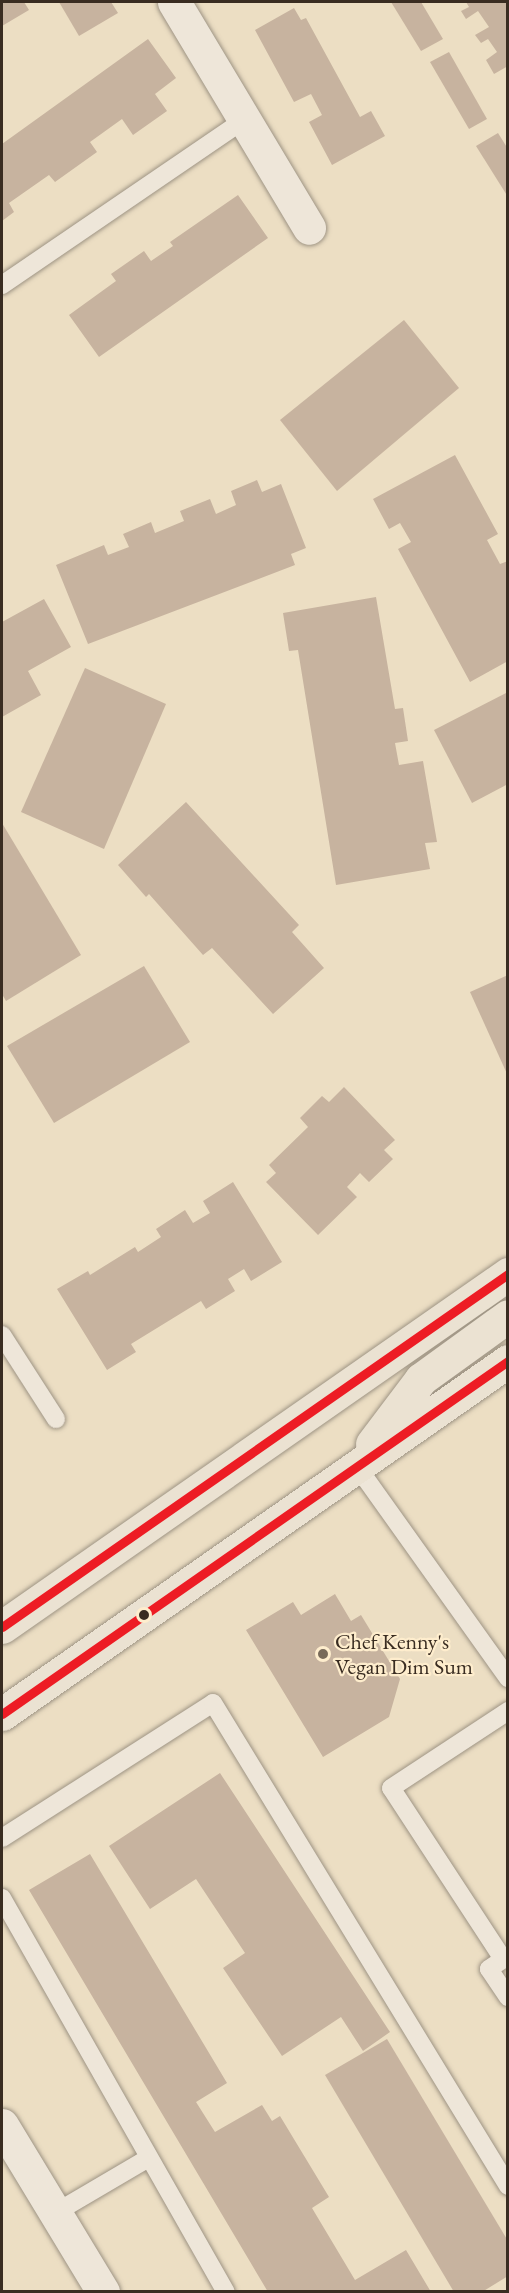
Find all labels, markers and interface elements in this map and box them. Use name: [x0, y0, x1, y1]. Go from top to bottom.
unlabelled marker: [138, 1609, 150, 1621]
place label: Chef Kenny's Vegan Dim Sum: [335, 1628, 473, 1680]
marker: Chef Kenny's Vegan Dim Sum: [316, 1647, 330, 1661]

